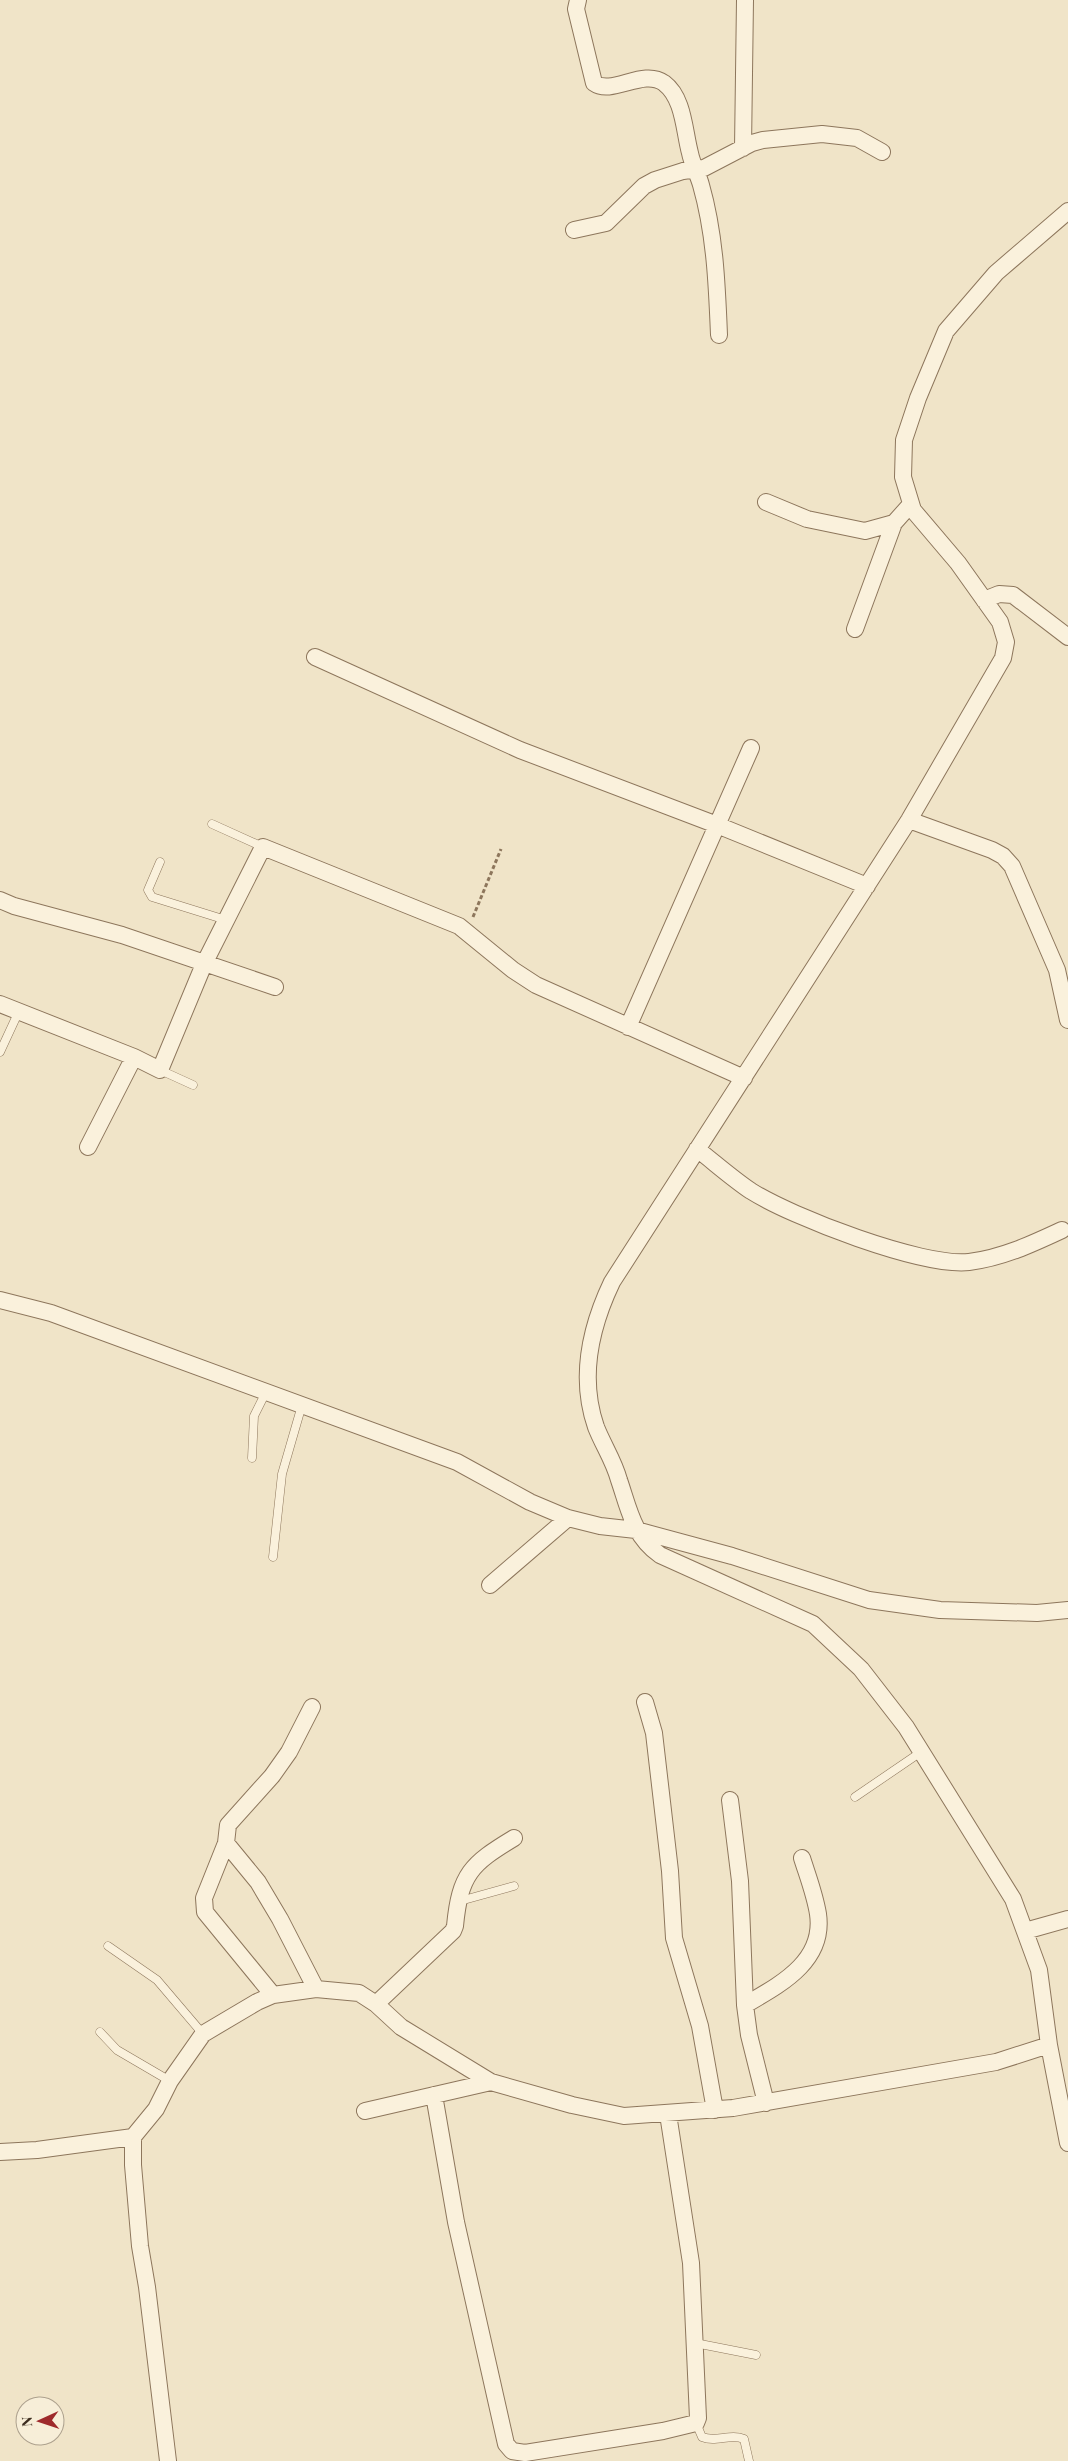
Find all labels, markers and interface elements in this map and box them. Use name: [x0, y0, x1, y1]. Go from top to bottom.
north arrow: [15, 2396, 65, 2446]
text: N: [17, 2416, 36, 2427]

